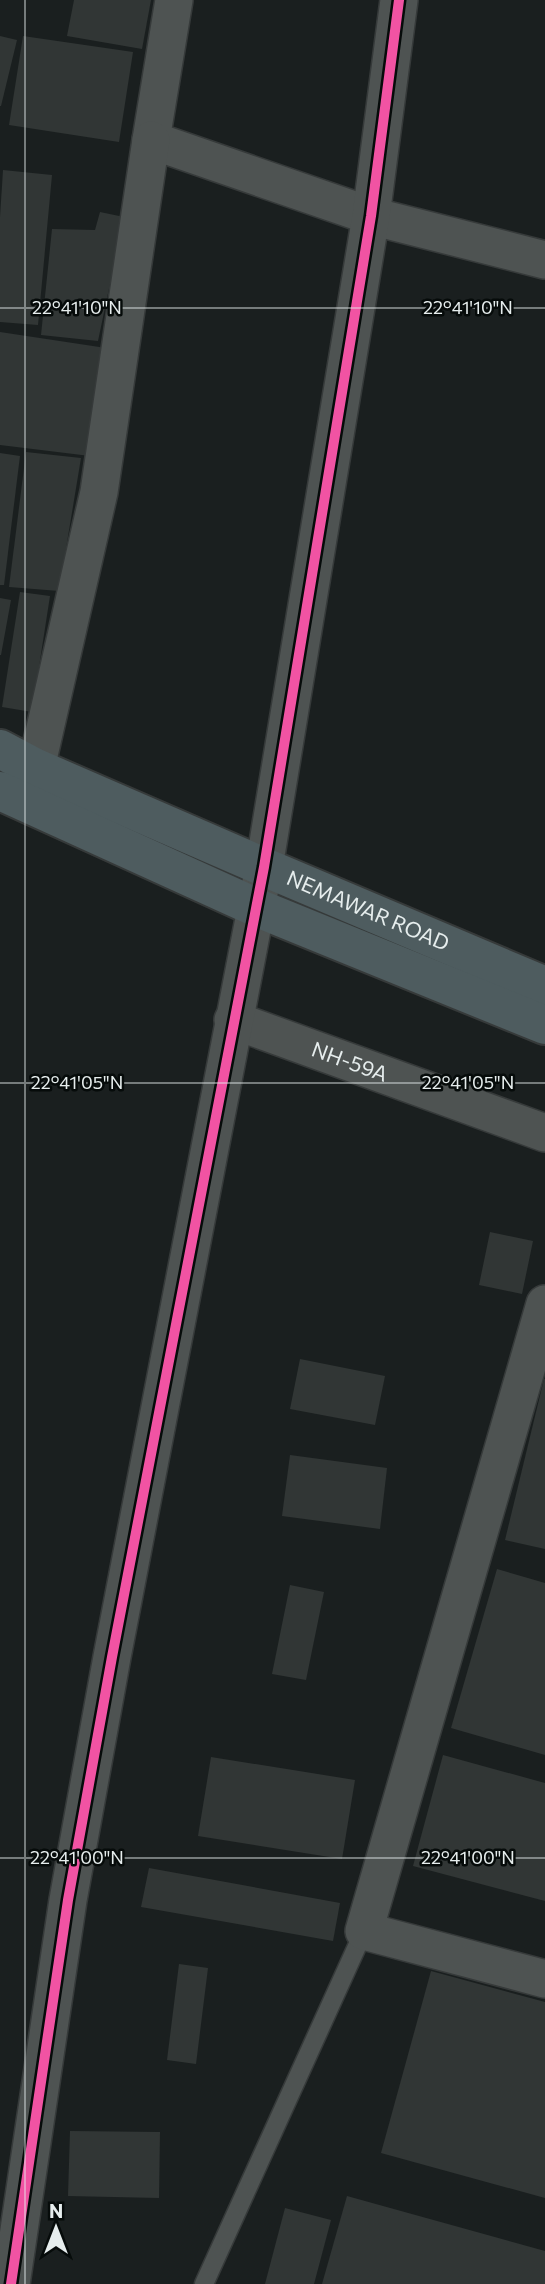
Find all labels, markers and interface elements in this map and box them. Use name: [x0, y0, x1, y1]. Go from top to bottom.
text: 22°41'10"N: [32, 296, 122, 318]
text: 22°41'10"N: [423, 296, 513, 318]
street label: NEMAWAR ROAD: [283, 864, 453, 955]
street label: NH-59A: [309, 1036, 392, 1086]
text: 22°41'05"N: [31, 1071, 123, 1093]
text: 22°41'05"N: [422, 1071, 514, 1093]
text: 22°41'00"N: [30, 1846, 124, 1868]
text: 22°41'00"N: [421, 1846, 515, 1868]
north arrow: [21, 2193, 91, 2263]
text: N: [49, 2199, 63, 2222]

